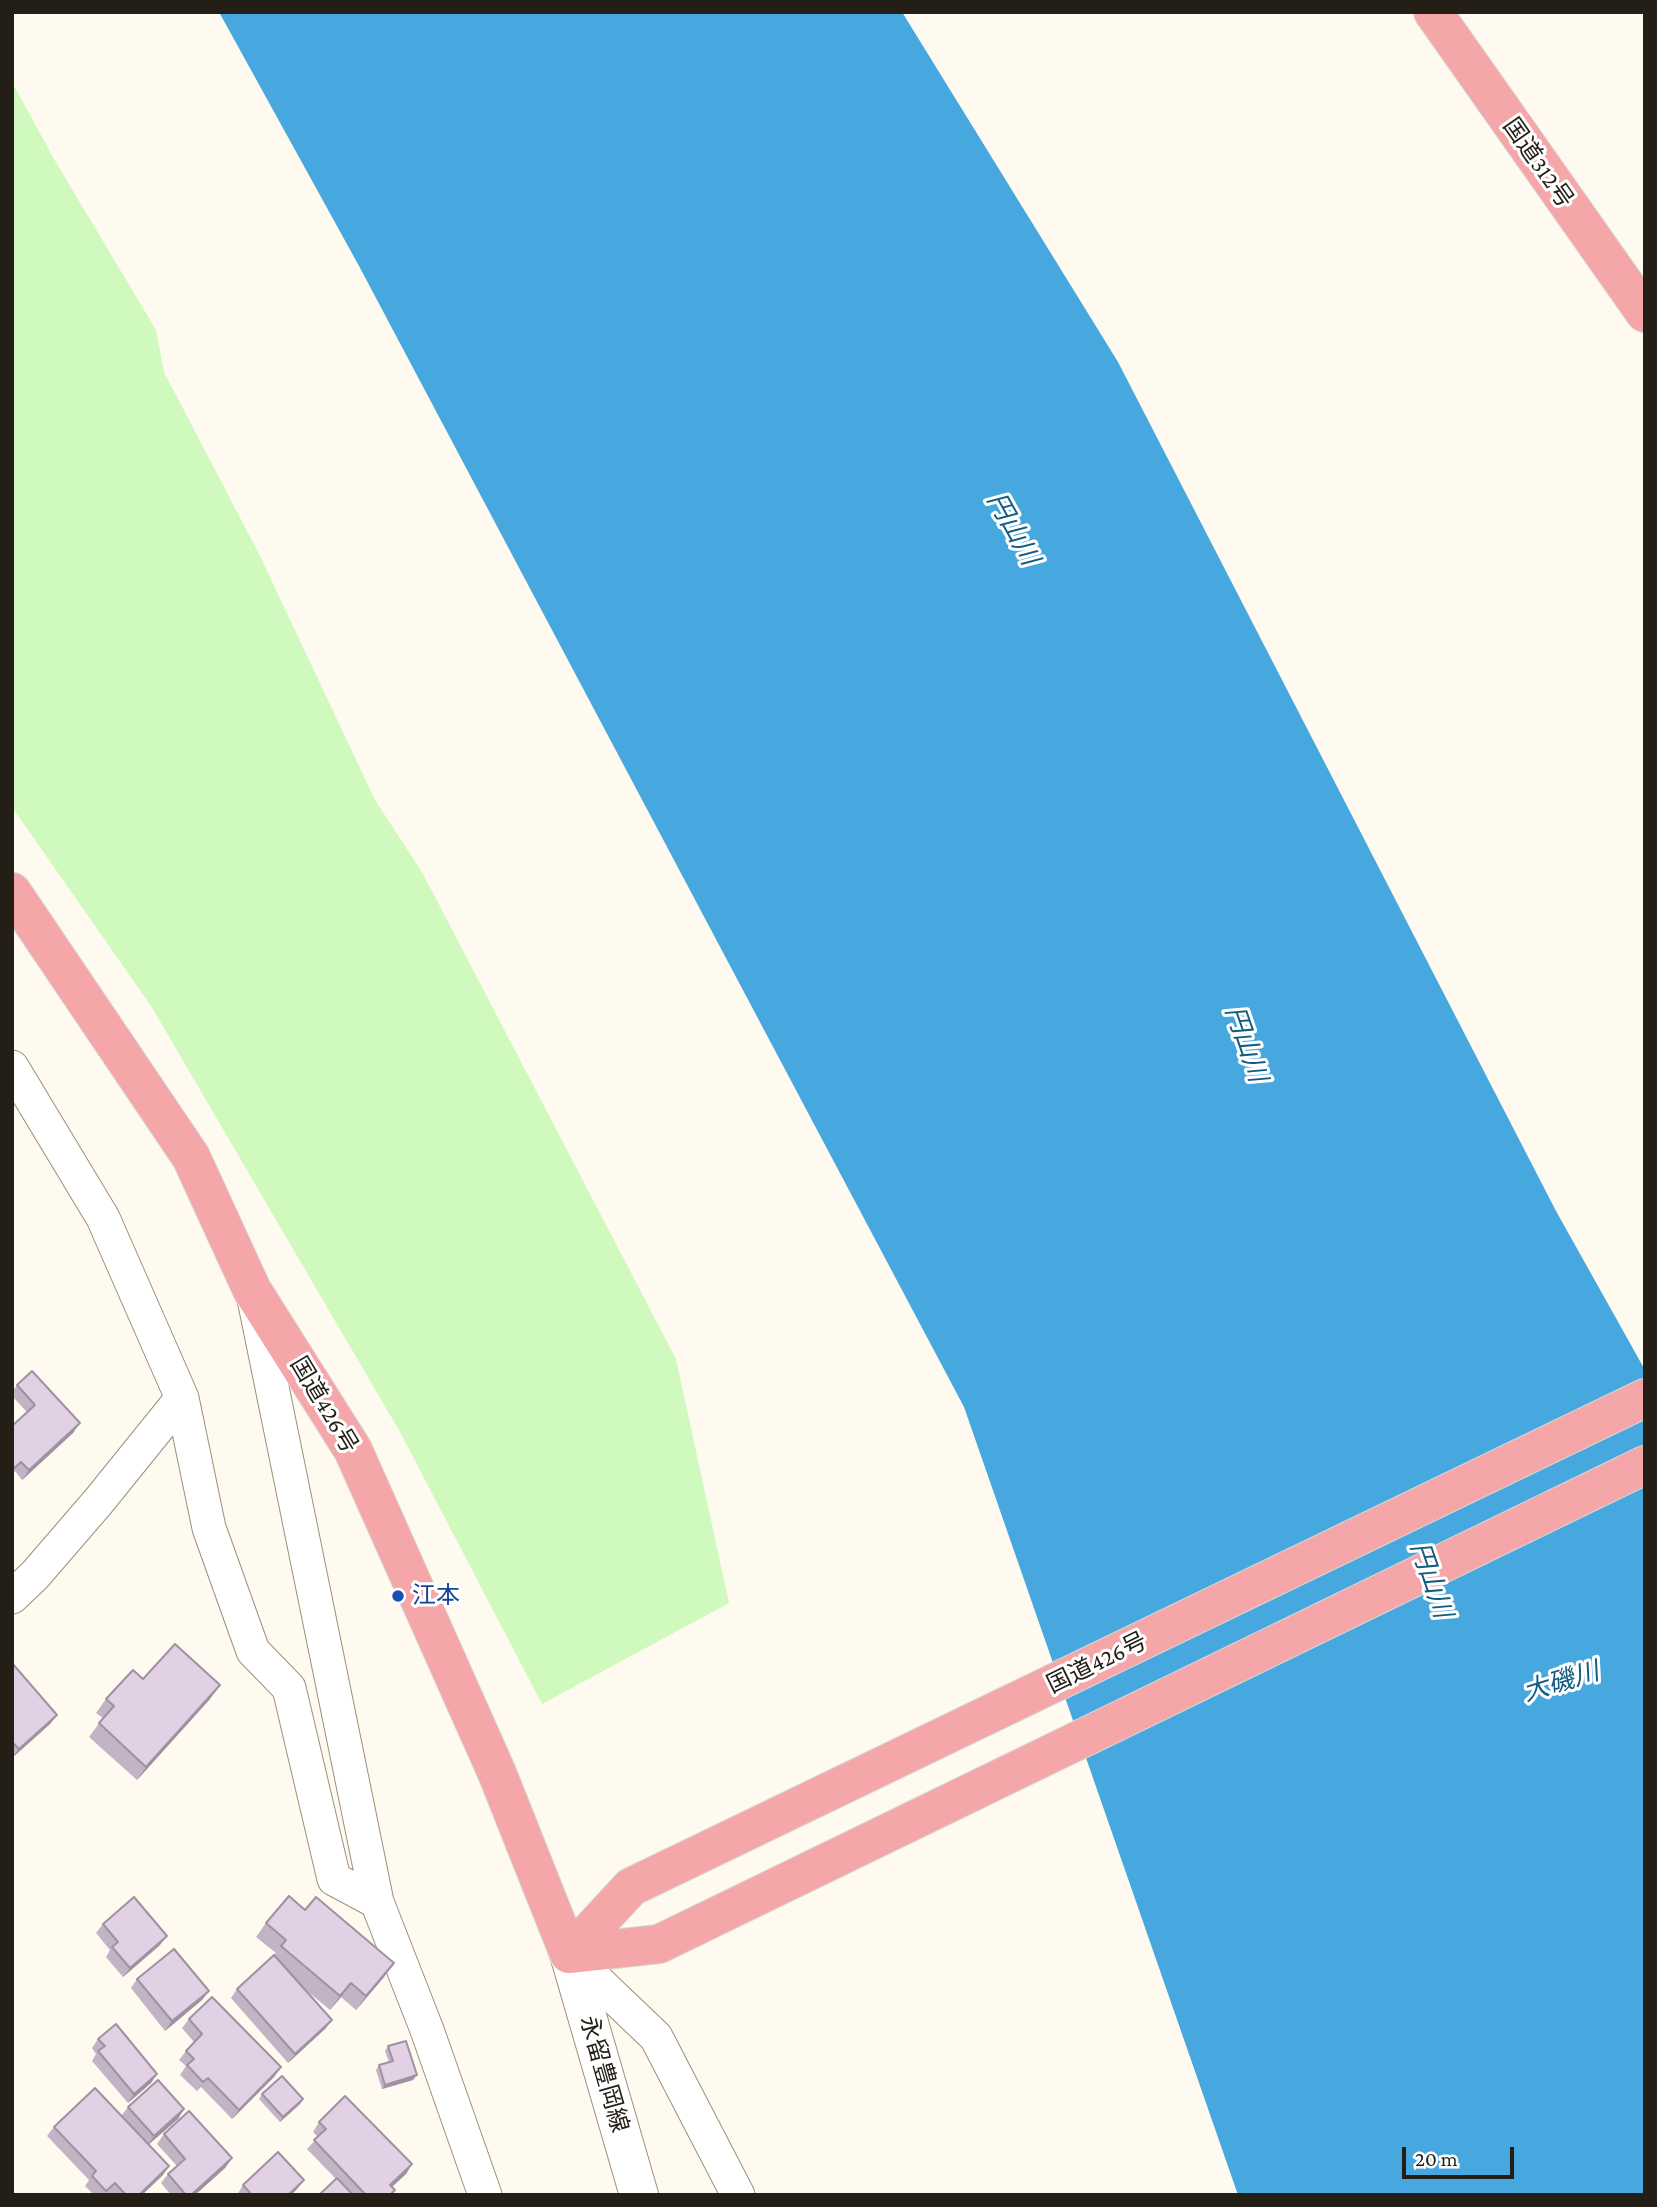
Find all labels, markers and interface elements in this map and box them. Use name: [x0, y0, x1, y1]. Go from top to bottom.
street label: 国道312号: [1497, 113, 1579, 213]
water label: 円山川: [980, 487, 1046, 571]
water label: 円山川: [1219, 1002, 1273, 1086]
street label: 国道426号: [284, 1351, 364, 1459]
water label: 円山川: [1404, 1538, 1458, 1622]
place label: 江本: [412, 1582, 460, 1610]
marker: 江本: [390, 1588, 406, 1604]
street label: 国道426号: [1042, 1626, 1152, 1700]
water label: 大磯川: [1519, 1656, 1603, 1708]
street label: 永留豊岡線: [574, 2012, 634, 2136]
scale bar: [1405, 2134, 1517, 2178]
text: 20 m: [1415, 2147, 1458, 2171]

